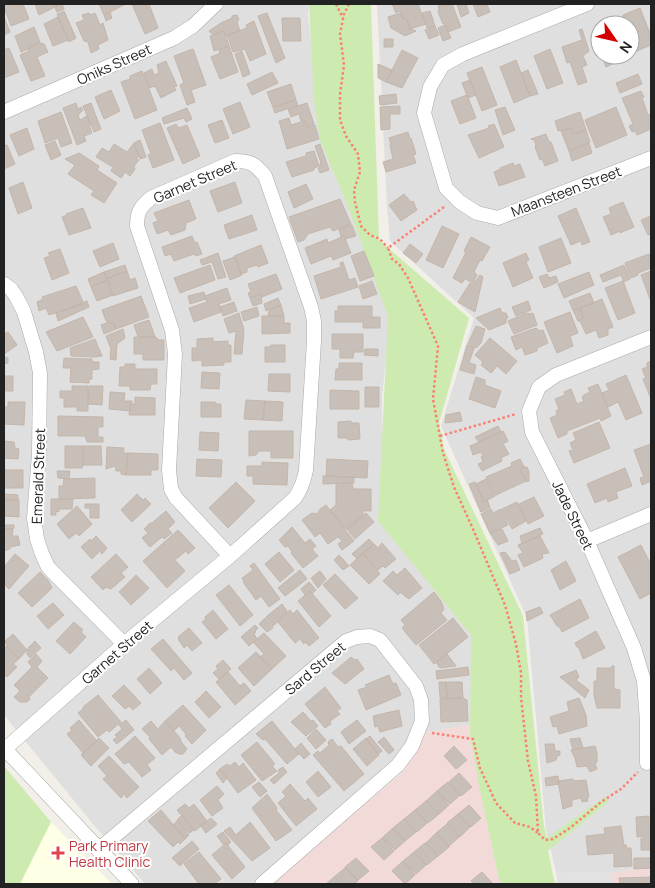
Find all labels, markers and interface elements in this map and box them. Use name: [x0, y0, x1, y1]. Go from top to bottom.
north arrow: [590, 15, 640, 65]
text: N: [616, 38, 637, 57]
street label: Oniks Street: [74, 39, 155, 89]
street label: Garnet Street: [150, 155, 240, 207]
street label: Maansteen Street: [508, 161, 624, 221]
street label: Emerald Street: [27, 427, 49, 524]
street label: Jade Street: [548, 477, 598, 553]
street label: Garnet Street: [77, 615, 157, 688]
street label: Sard Street: [281, 637, 350, 699]
place label: Park Primary Health Clinic: [69, 836, 151, 871]
marker: Park Primary Health Clinic: [51, 846, 65, 860]

